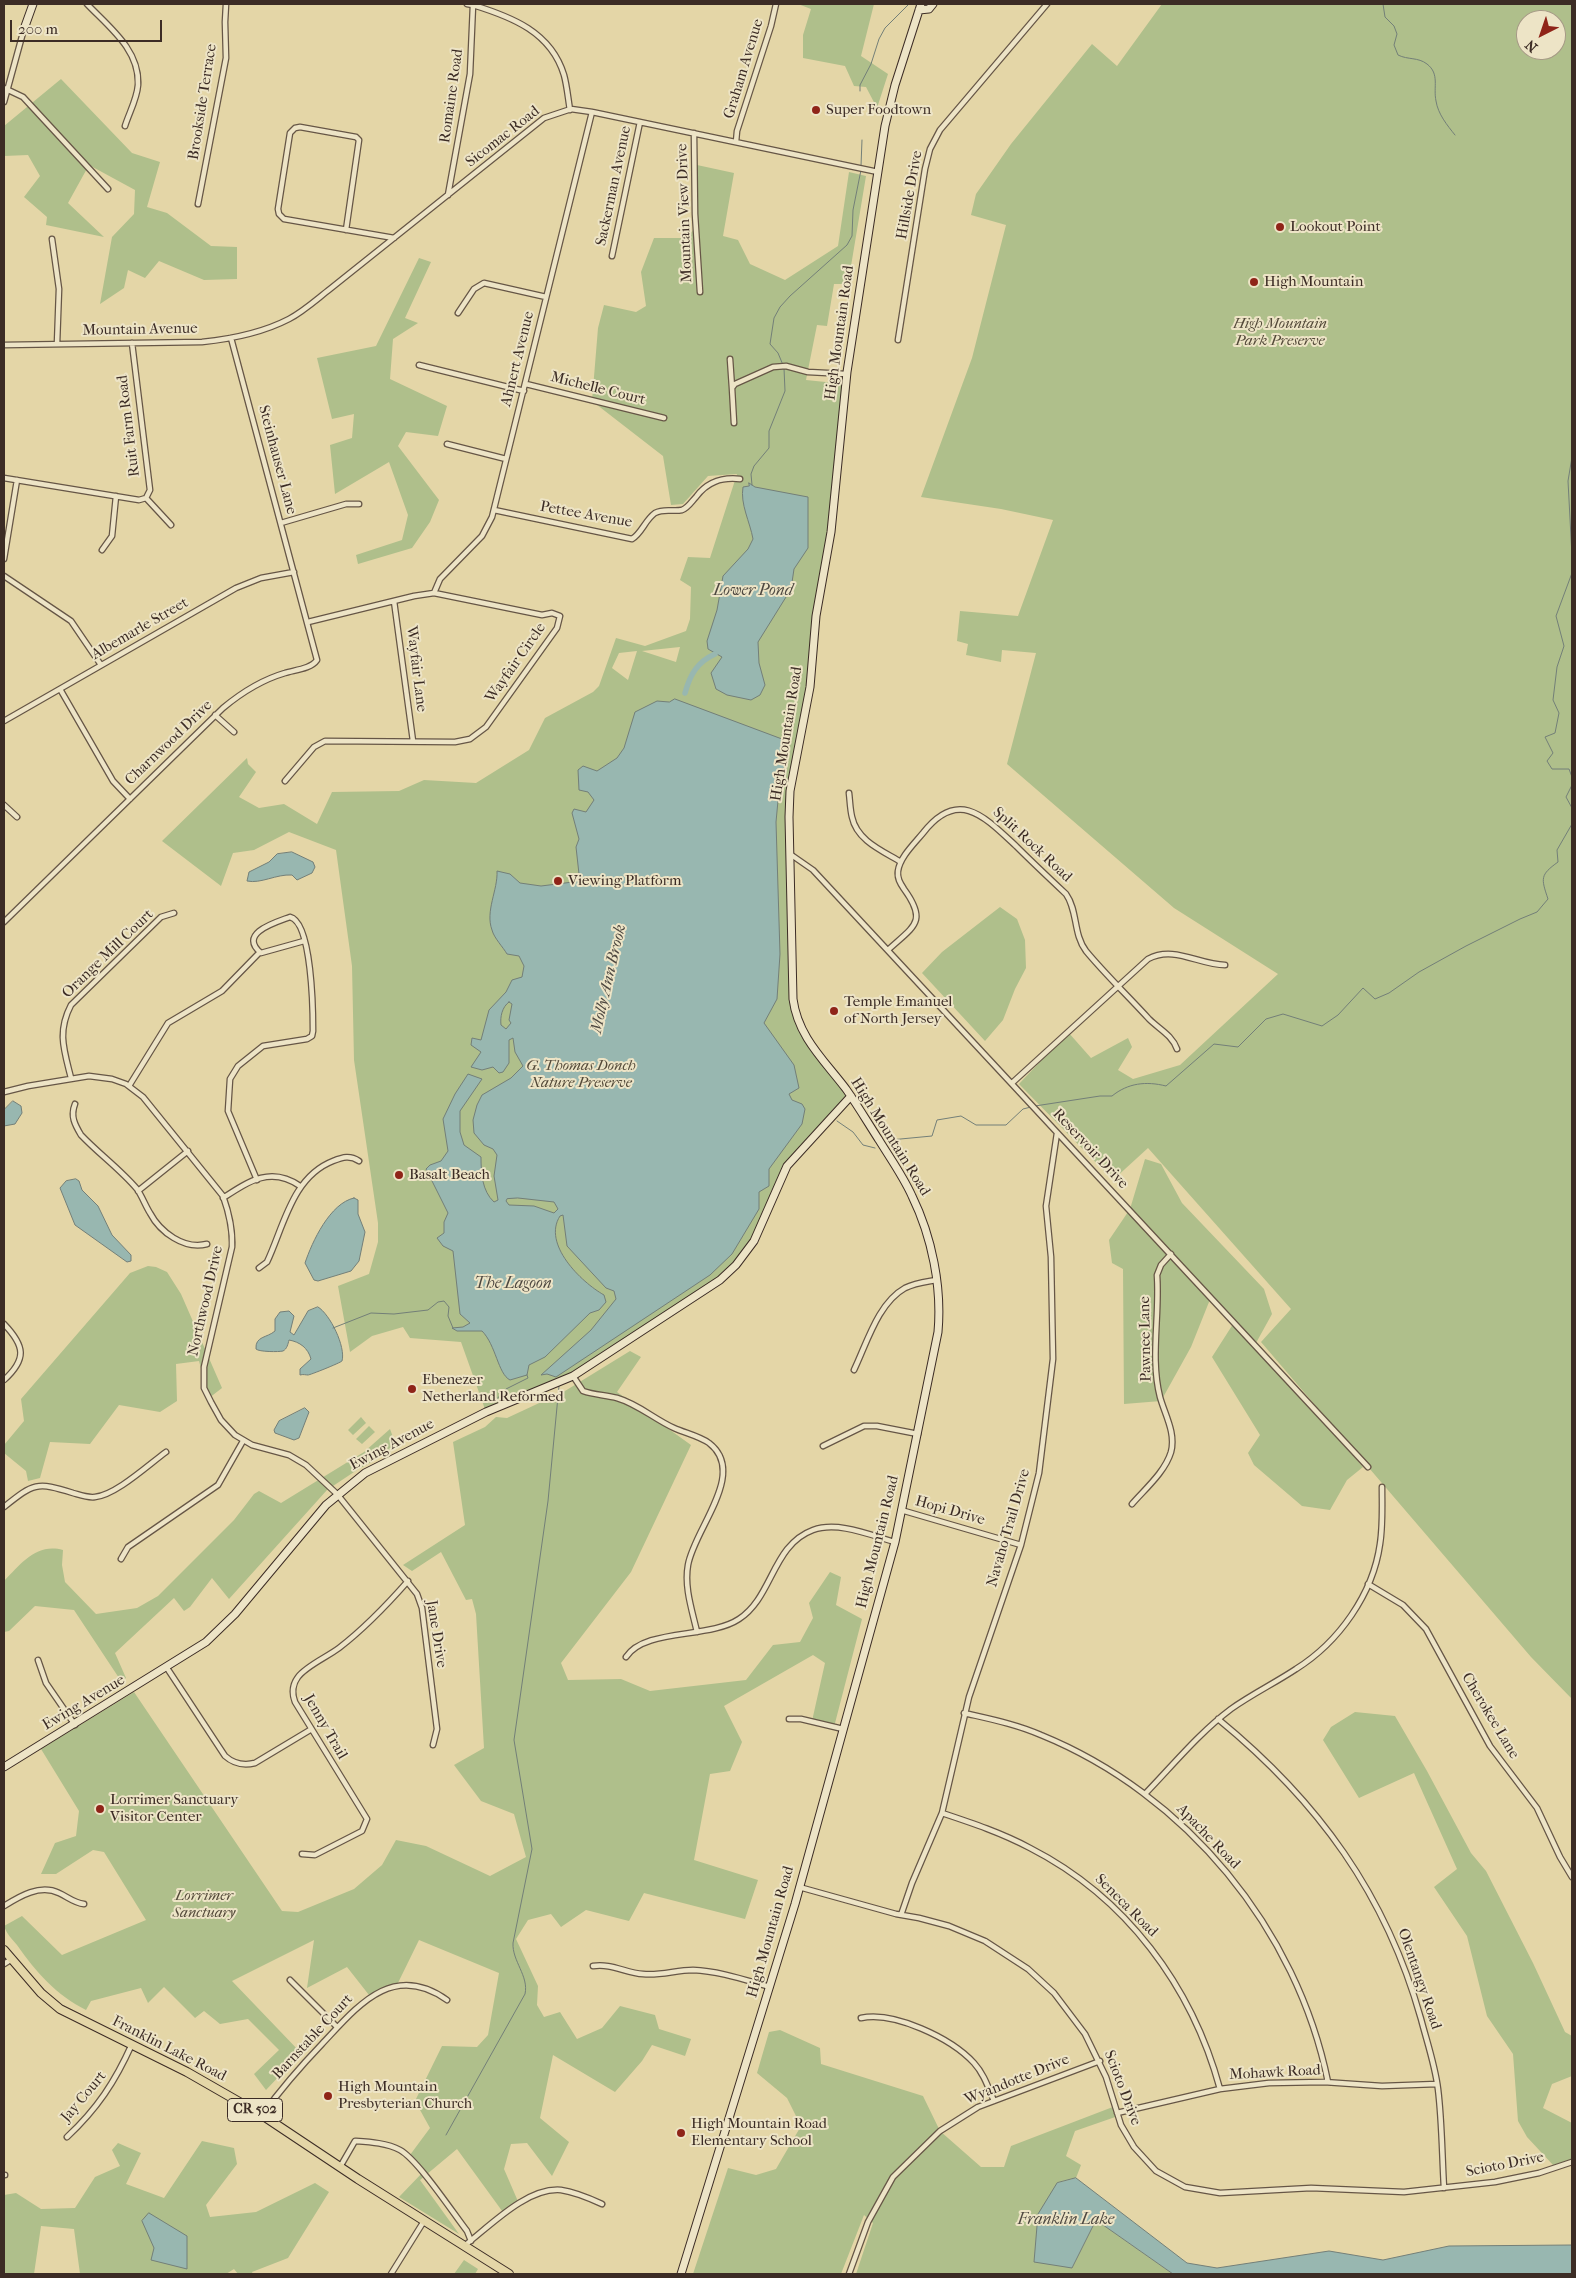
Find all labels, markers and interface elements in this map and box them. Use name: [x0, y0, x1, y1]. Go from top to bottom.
scale bar: [12, 10, 165, 42]
north arrow: [1516, 10, 1566, 60]
street label: Graham Avenue: [720, 17, 768, 121]
text: 200 m: [18, 20, 58, 38]
text: N: [1522, 36, 1541, 56]
street label: Brookside Terrace: [185, 43, 221, 161]
street label: Romaine Road: [436, 48, 468, 144]
place label: Super Foodtown: [826, 101, 931, 119]
street label: Sicomac Road: [462, 103, 544, 171]
marker: Super Foodtown: [810, 104, 822, 116]
street label: Sackerman Avenue: [592, 124, 636, 248]
street label: Mountain View Drive: [674, 143, 696, 283]
street label: Hillside Drive: [893, 149, 927, 241]
place label: Lookout Point: [1290, 218, 1381, 236]
marker: Lookout Point: [1274, 221, 1286, 233]
street label: High Mountain Road: [822, 264, 858, 402]
place label: High Mountain: [1264, 273, 1363, 291]
marker: High Mountain: [1248, 276, 1260, 288]
street label: Ahnert Avenue: [497, 309, 539, 409]
park label: High Mountain Park Preserve: [1233, 315, 1327, 350]
street label: Mountain Avenue: [82, 320, 198, 340]
street label: Michelle Court: [549, 369, 647, 409]
street label: Ruit Farm Road: [114, 374, 144, 478]
street label: Steinhauser Lane: [254, 404, 300, 516]
street label: Pettee Avenue: [538, 498, 634, 532]
water label: Lower Pond: [713, 581, 793, 601]
street label: Albemarle Street: [88, 594, 192, 664]
street label: Wayfair Circle: [482, 620, 550, 706]
street label: Wayfair Lane: [402, 625, 430, 713]
street label: High Mountain Road: [767, 665, 807, 803]
street label: Charnwood Drive: [122, 697, 216, 789]
street label: Split Rock Road: [989, 804, 1075, 886]
place label: Viewing Platform: [568, 872, 681, 890]
marker: Viewing Platform: [552, 875, 564, 887]
street label: Orange Mill Court: [59, 906, 157, 1002]
water label: Molly Ann Brook: [587, 923, 631, 1035]
place label: Temple Emanuel of North Jersey: [844, 993, 952, 1028]
marker: Temple Emanuel of North Jersey: [828, 1005, 840, 1017]
park label: G. Thomas Donch Nature Preserve: [526, 1057, 636, 1092]
street label: High Mountain Road: [846, 1075, 934, 1199]
street label: Reservoir Drive: [1048, 1105, 1132, 1193]
place label: Basalt Beach: [409, 1166, 490, 1184]
marker: Basalt Beach: [393, 1169, 405, 1181]
street label: Northwood Drive: [185, 1244, 227, 1358]
water label: The Lagoon: [474, 1274, 552, 1294]
street label: Pawnee Lane: [1136, 1296, 1156, 1382]
place label: Ebenezer Netherland Reformed: [422, 1371, 564, 1406]
marker: Ebenezer Netherland Reformed: [406, 1383, 418, 1395]
street label: Ewing Avenue: [347, 1415, 437, 1475]
street label: Navaho Trail Drive: [984, 1467, 1034, 1589]
street label: High Mountain Road: [853, 1474, 903, 1610]
street label: Hopi Drive: [913, 1492, 987, 1530]
street label: Jane Drive: [422, 1599, 450, 1669]
street label: Cherokee Lane: [1457, 1670, 1523, 1762]
street label: Ewing Avenue: [40, 1671, 128, 1735]
street label: Jenny Trail: [299, 1691, 351, 1763]
place label: Lorrimer Sanctuary Visitor Center: [110, 1791, 238, 1826]
street label: Apache Road: [1172, 1801, 1244, 1873]
marker: Lorrimer Sanctuary Visitor Center: [94, 1803, 106, 1815]
street label: High Mountain Road: [744, 1864, 798, 2000]
street label: Seneca Road: [1091, 1871, 1161, 1941]
park label: Lorrimer Sanctuary: [173, 1887, 235, 1922]
street label: Olentangy Road: [1393, 1926, 1445, 2032]
street label: Barnstable Court: [269, 1991, 357, 2083]
street label: Franklin Lake Road: [109, 2012, 229, 2086]
street label: Scioto Drive: [1099, 2048, 1145, 2128]
street label: Wyandotte Drive: [962, 2051, 1072, 2109]
street label: Mohawk Road: [1229, 2062, 1321, 2084]
street label: Jay Court: [57, 2068, 111, 2126]
place label: High Mountain Presbyterian Church: [338, 2078, 472, 2113]
marker: High Mountain Presbyterian Church: [322, 2090, 334, 2102]
road number: CR 502: [228, 2098, 282, 2122]
place label: High Mountain Road Elementary School: [691, 2115, 827, 2150]
marker: High Mountain Road Elementary School: [675, 2127, 687, 2139]
street label: Scioto Drive: [1464, 2149, 1546, 2181]
water label: Franklin Lake: [1018, 2210, 1114, 2230]

